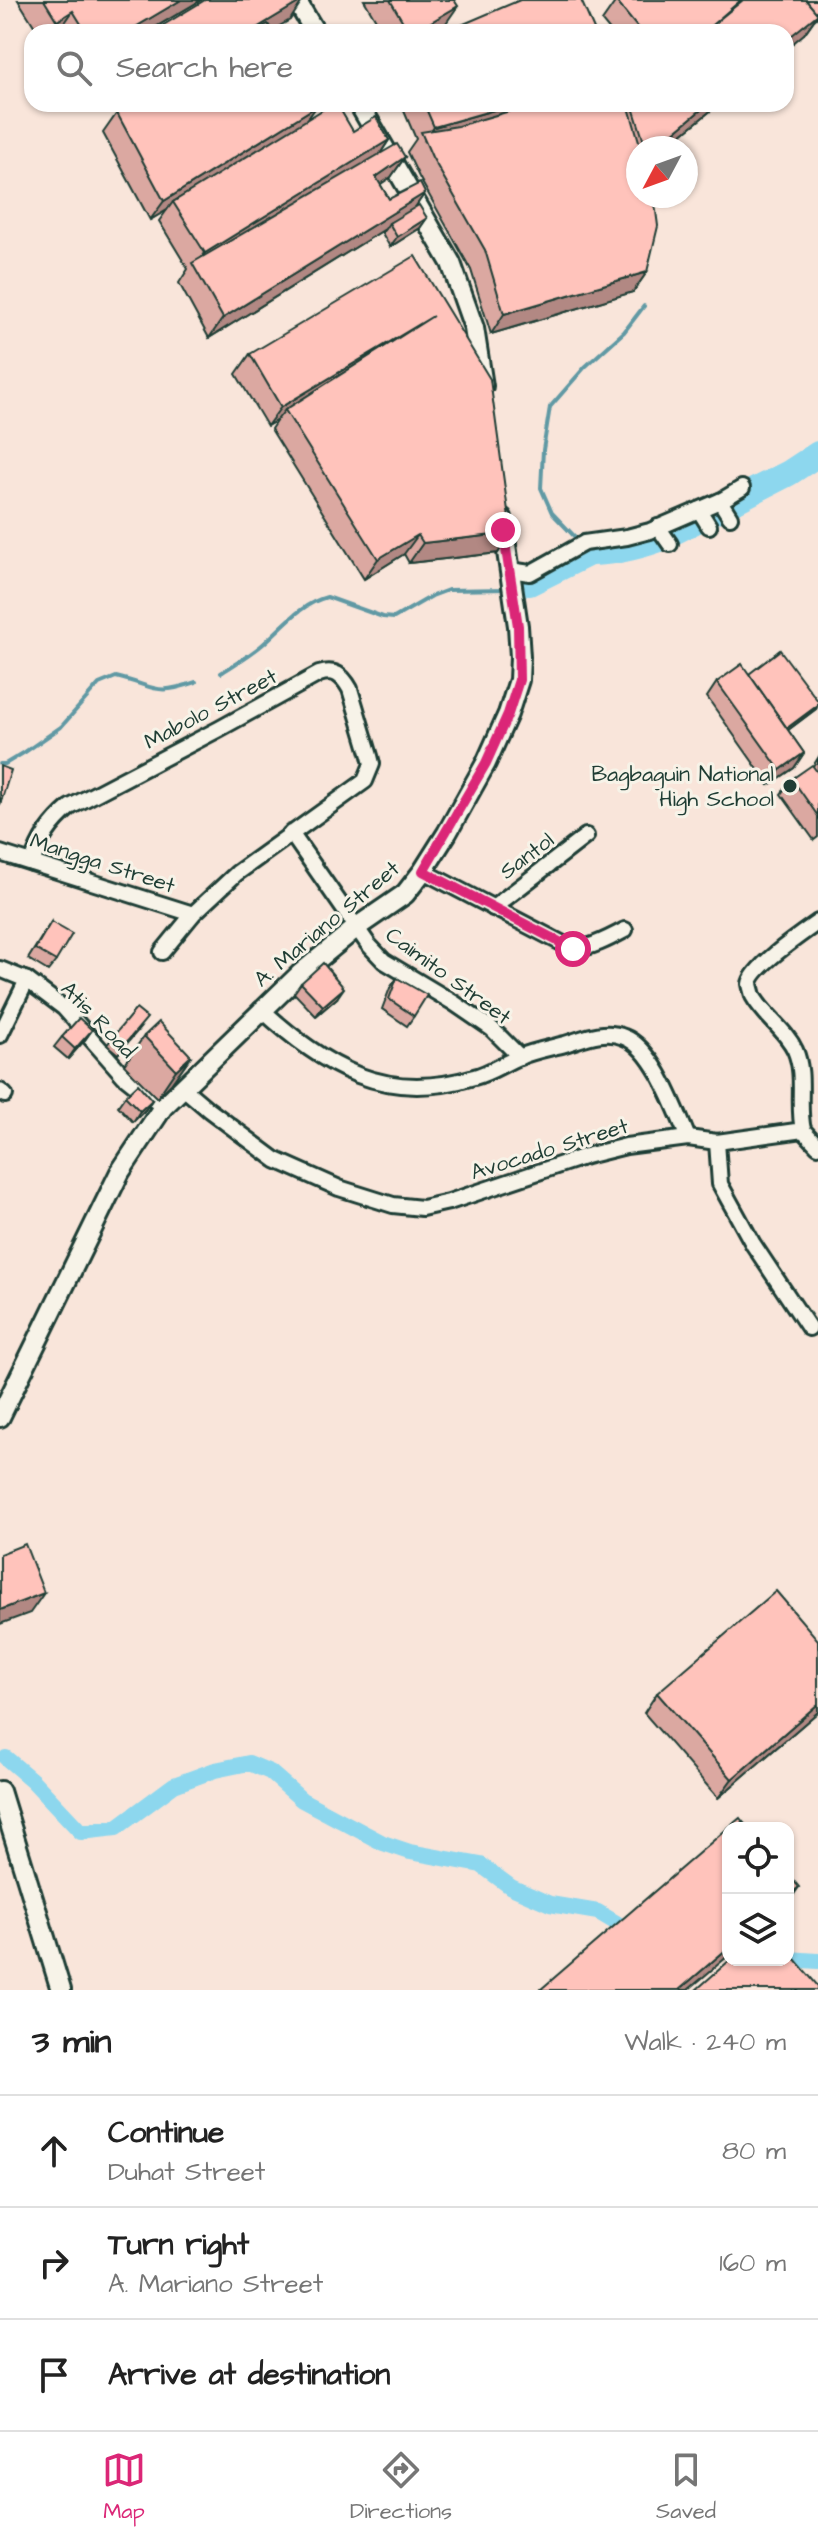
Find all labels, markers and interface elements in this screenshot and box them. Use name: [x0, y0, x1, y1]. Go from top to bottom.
search box: [24, 24, 794, 112]
icon: search: [52, 46, 96, 90]
text: Search here: [116, 47, 293, 89]
north arrow: [626, 136, 698, 208]
route end: [485, 512, 521, 548]
street label: Mabolo Street: [139, 661, 283, 757]
place label: Bagbaguin National High School: [591, 759, 774, 816]
marker: Bagbaguin National High School: [781, 777, 799, 795]
street label: Mangga Street: [26, 825, 179, 902]
street label: Santol: [493, 825, 561, 887]
street label: A. Mariano Street: [247, 854, 407, 995]
street label: Caimito Street: [379, 920, 517, 1032]
route start: [555, 931, 591, 967]
street label: Atis Road: [53, 974, 143, 1066]
street label: Avocado Street: [467, 1111, 632, 1188]
map controls: [722, 1822, 794, 1966]
button: locate: [722, 1822, 794, 1894]
button: layers: [722, 1894, 794, 1966]
text: 3 min: [32, 2018, 112, 2066]
text: Walk · 240 m: [624, 2024, 786, 2060]
text: Continue: [108, 2112, 224, 2154]
icon: ahead: [32, 2129, 76, 2173]
text: 80 m: [722, 2133, 786, 2169]
text: Duhat Street: [108, 2154, 265, 2190]
text: Turn right: [108, 2224, 249, 2266]
icon: right: [32, 2241, 76, 2285]
text: 160 m: [719, 2245, 786, 2281]
text: A. Mariano Street: [108, 2266, 323, 2302]
icon: arrive: [32, 2353, 76, 2397]
text: Arrive at destination: [108, 2354, 390, 2396]
tab: Map: [102, 2448, 146, 2527]
tab: Directions: [350, 2448, 452, 2527]
tab: Saved: [656, 2448, 716, 2527]

